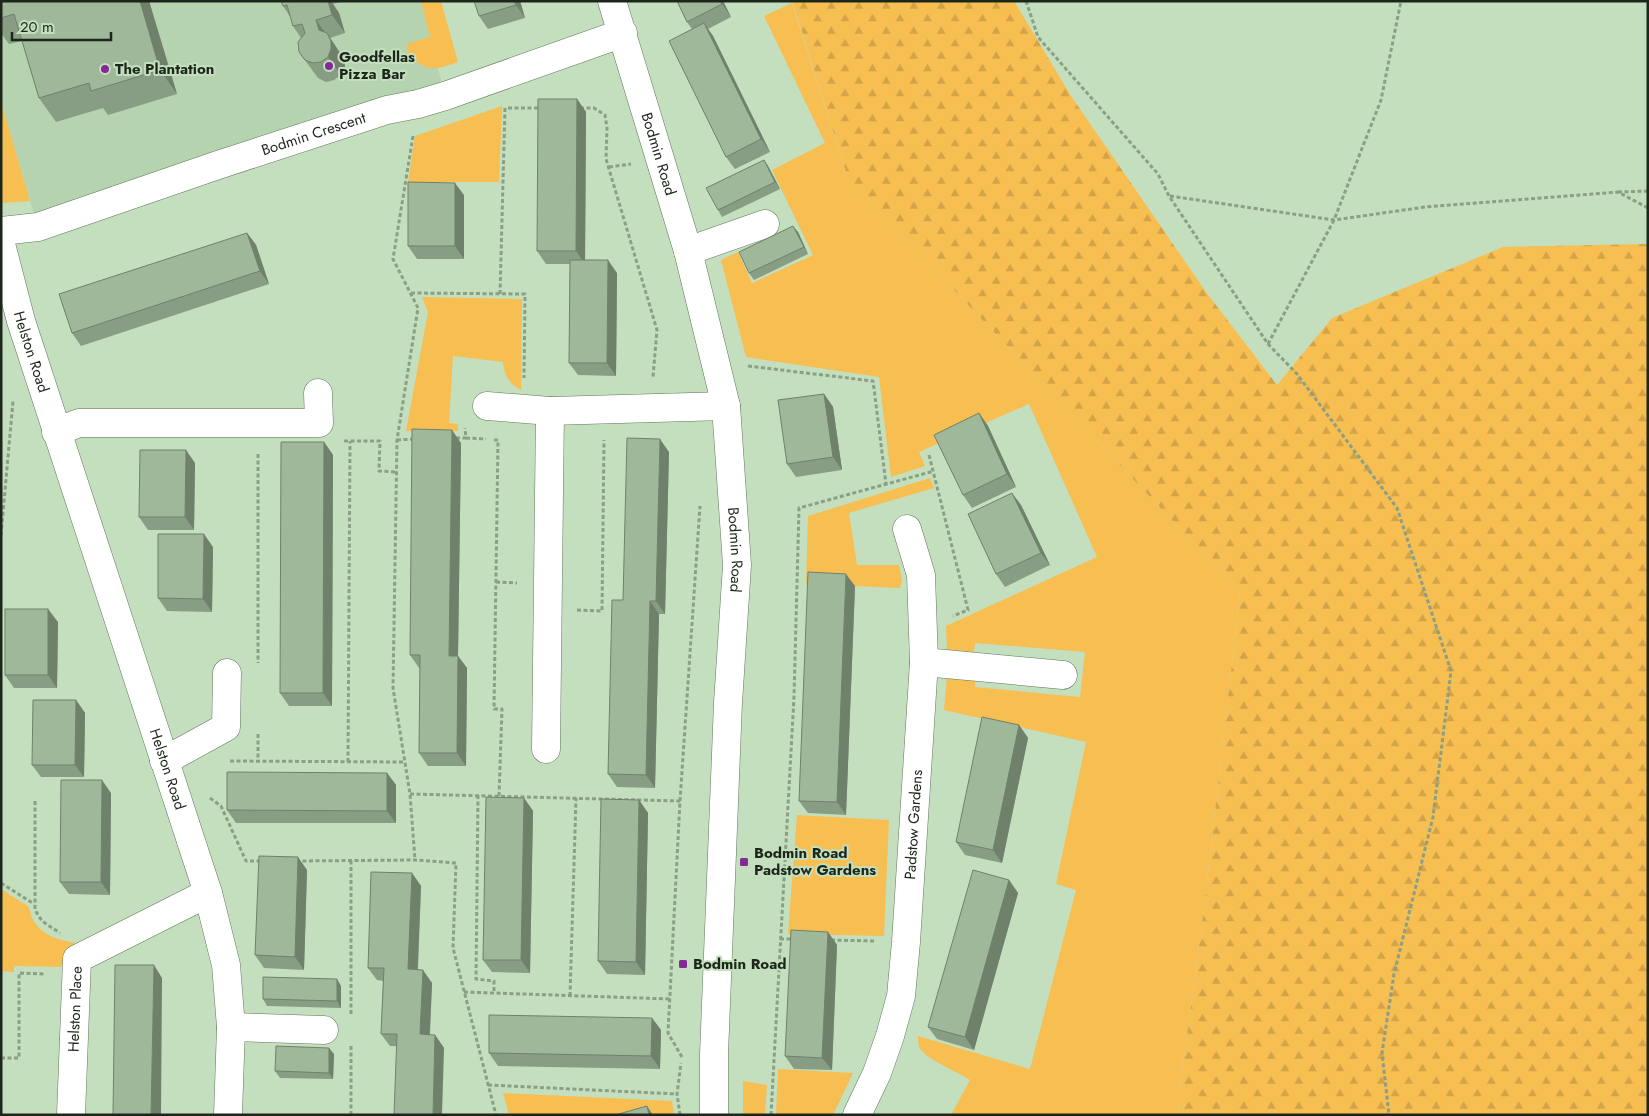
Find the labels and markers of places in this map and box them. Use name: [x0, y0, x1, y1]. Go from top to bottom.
place label: Goodfellas Pizza Bar: [339, 46, 415, 85]
place label: The Plantation: [115, 58, 214, 80]
marker: Goodfellas Pizza Bar: [323, 60, 335, 72]
marker: The Plantation: [99, 63, 111, 75]
place label: Bodmin Road Padstow Gardens: [754, 842, 876, 881]
marker: Bodmin Road Padstow Gardens: [738, 856, 750, 868]
place label: Bodmin Road: [693, 953, 787, 975]
marker: Bodmin Road: [677, 958, 689, 970]

